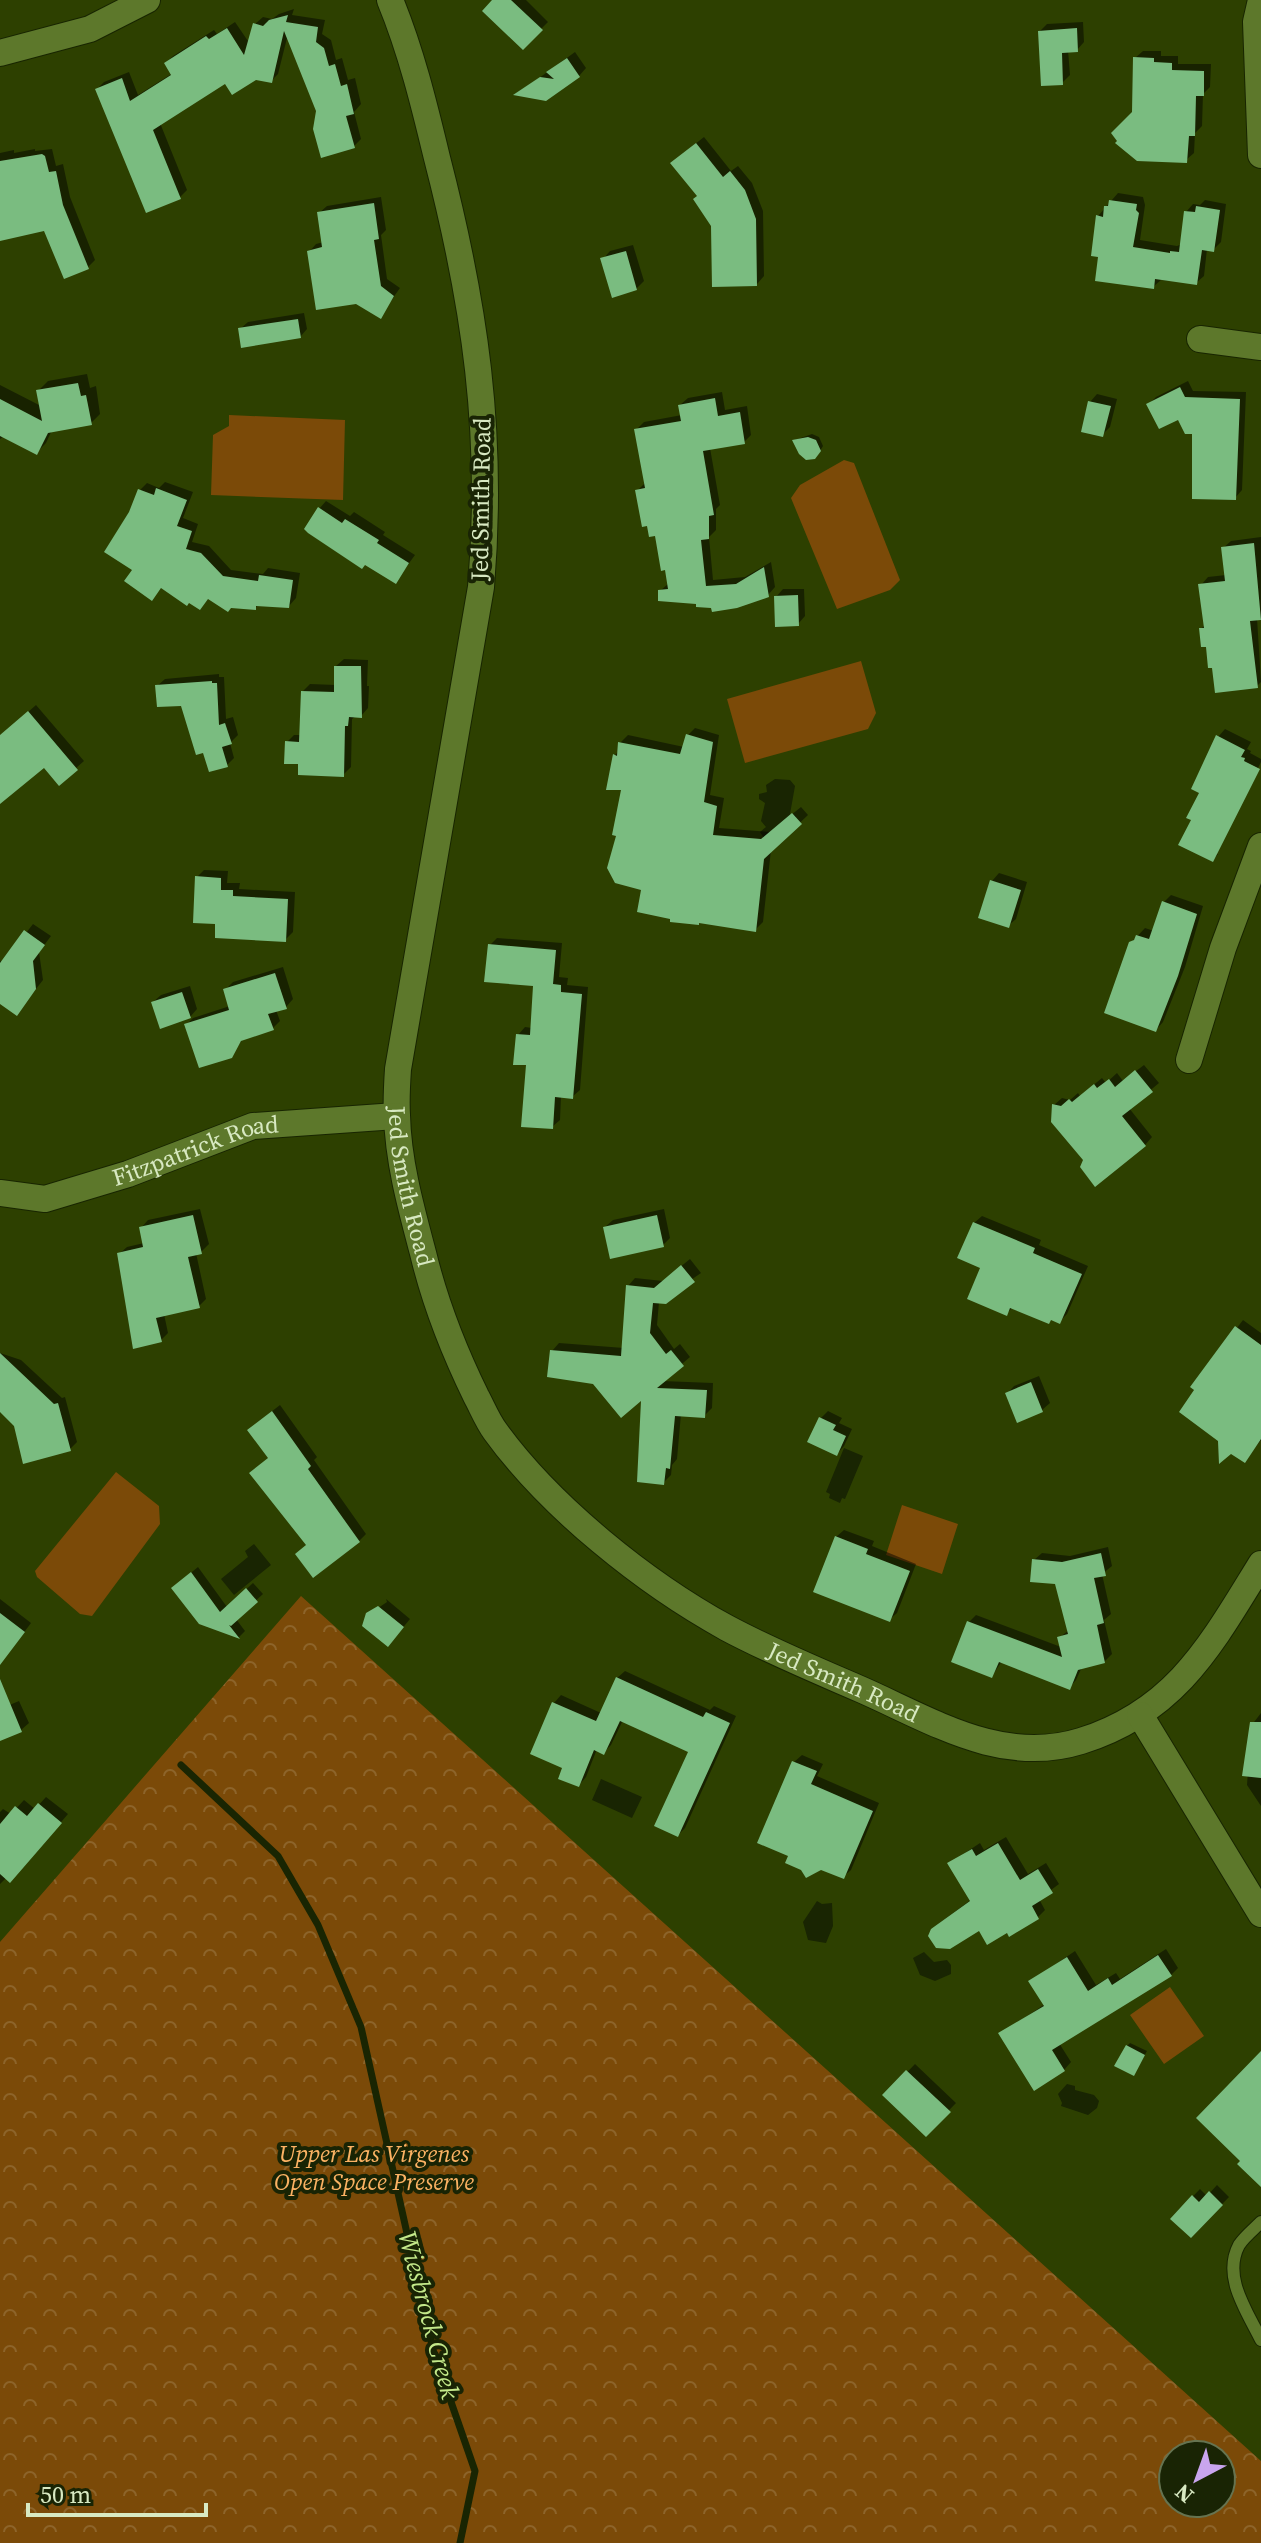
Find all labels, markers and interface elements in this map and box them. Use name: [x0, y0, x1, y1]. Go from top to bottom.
street label: Jed Smith Road: [463, 417, 498, 582]
street label: Jed Smith Road: [381, 1104, 443, 1270]
street label: Fitzpatrick Road: [108, 1107, 280, 1194]
street label: Jed Smith Road: [761, 1633, 925, 1731]
park label: Upper Las Virgenes Open Space Preserve: [274, 2137, 474, 2198]
water label: Wiesbrock Creek: [389, 2227, 469, 2404]
north arrow: [1157, 2439, 1237, 2519]
scale bar: [28, 2467, 206, 2517]
text: 50 m: [40, 2478, 91, 2511]
text: N: [1168, 2478, 1200, 2511]

